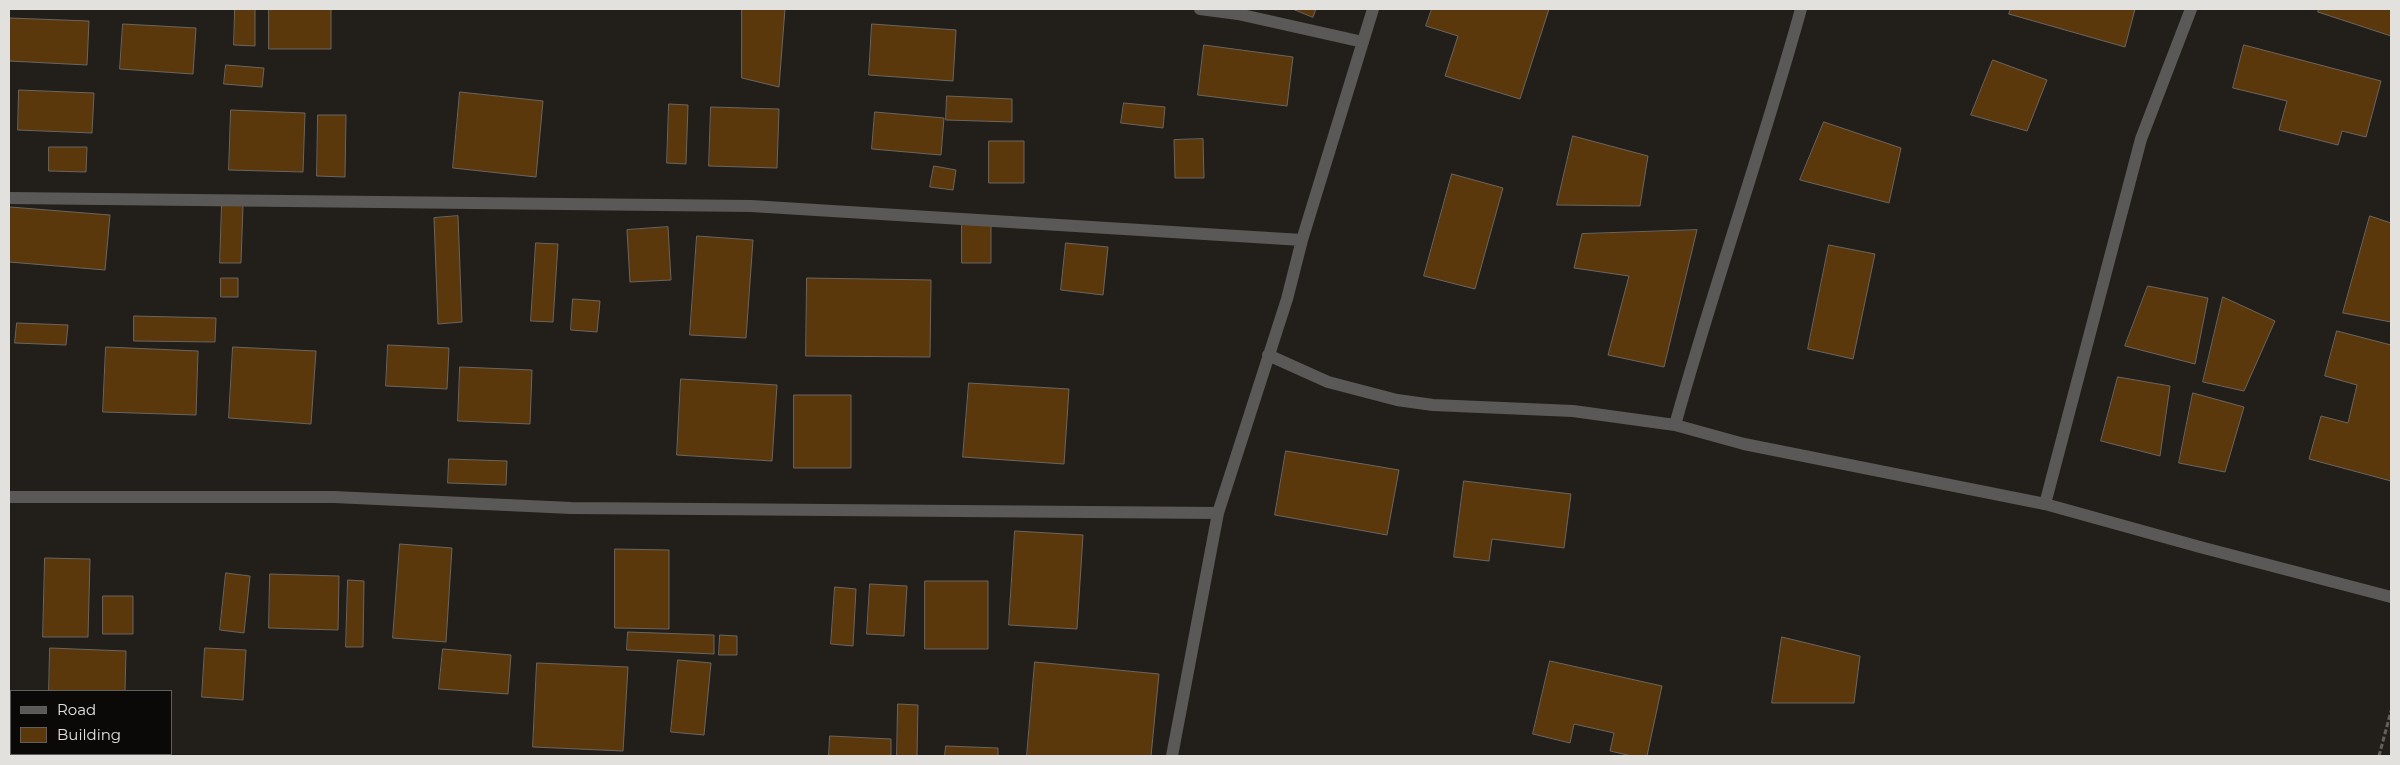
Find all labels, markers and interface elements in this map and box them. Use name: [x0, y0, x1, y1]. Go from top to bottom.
legend: [10, 690, 172, 755]
text: Road: [57, 700, 96, 719]
text: Building: [57, 725, 121, 744]

